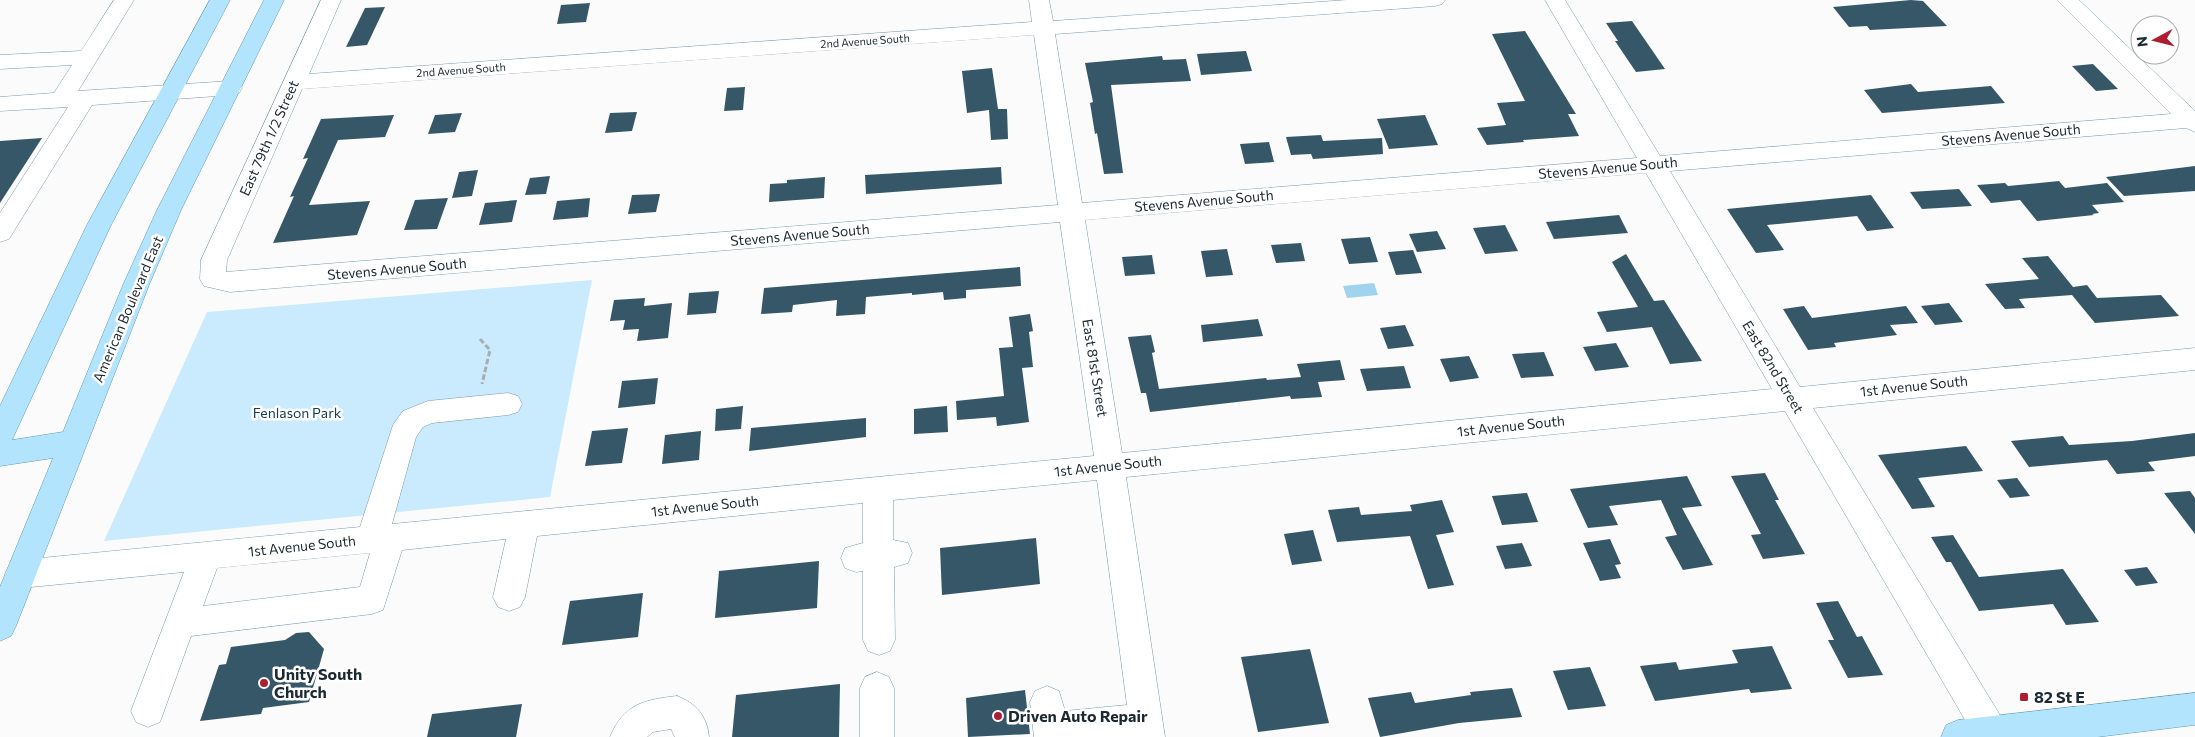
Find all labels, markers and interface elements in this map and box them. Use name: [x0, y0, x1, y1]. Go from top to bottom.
north arrow: [2130, 15, 2180, 65]
street label: 2nd Avenue South: [820, 31, 910, 50]
text: N: [2133, 35, 2151, 48]
street label: 2nd Avenue South: [416, 60, 506, 79]
street label: East 79th 1/2 Street: [235, 77, 302, 198]
street label: Stevens Avenue South: [1941, 120, 2081, 149]
street label: Stevens Avenue South: [1538, 153, 1678, 182]
street label: Stevens Avenue South: [1134, 186, 1274, 215]
street label: Stevens Avenue South: [730, 220, 870, 249]
street label: American Boulevard East: [89, 233, 166, 385]
street label: Stevens Avenue South: [327, 254, 467, 283]
street label: East 82nd Street: [1739, 317, 1808, 416]
street label: East 81st Street: [1079, 318, 1112, 418]
street label: 1st Avenue South: [1859, 371, 1969, 400]
park label: Fenlason Park: [253, 404, 342, 421]
street label: 1st Avenue South: [1456, 411, 1566, 440]
street label: 1st Avenue South: [1053, 451, 1163, 480]
street label: 1st Avenue South: [650, 491, 760, 520]
street label: 1st Avenue South: [247, 531, 357, 560]
place label: Unity South Church: [274, 664, 362, 701]
marker: Unity South Church: [258, 677, 270, 689]
place label: 82 St E: [2034, 687, 2085, 706]
marker: 82 St E: [2018, 691, 2030, 703]
place label: Driven Auto Repair: [1008, 706, 1148, 725]
marker: Driven Auto Repair: [992, 710, 1004, 722]

